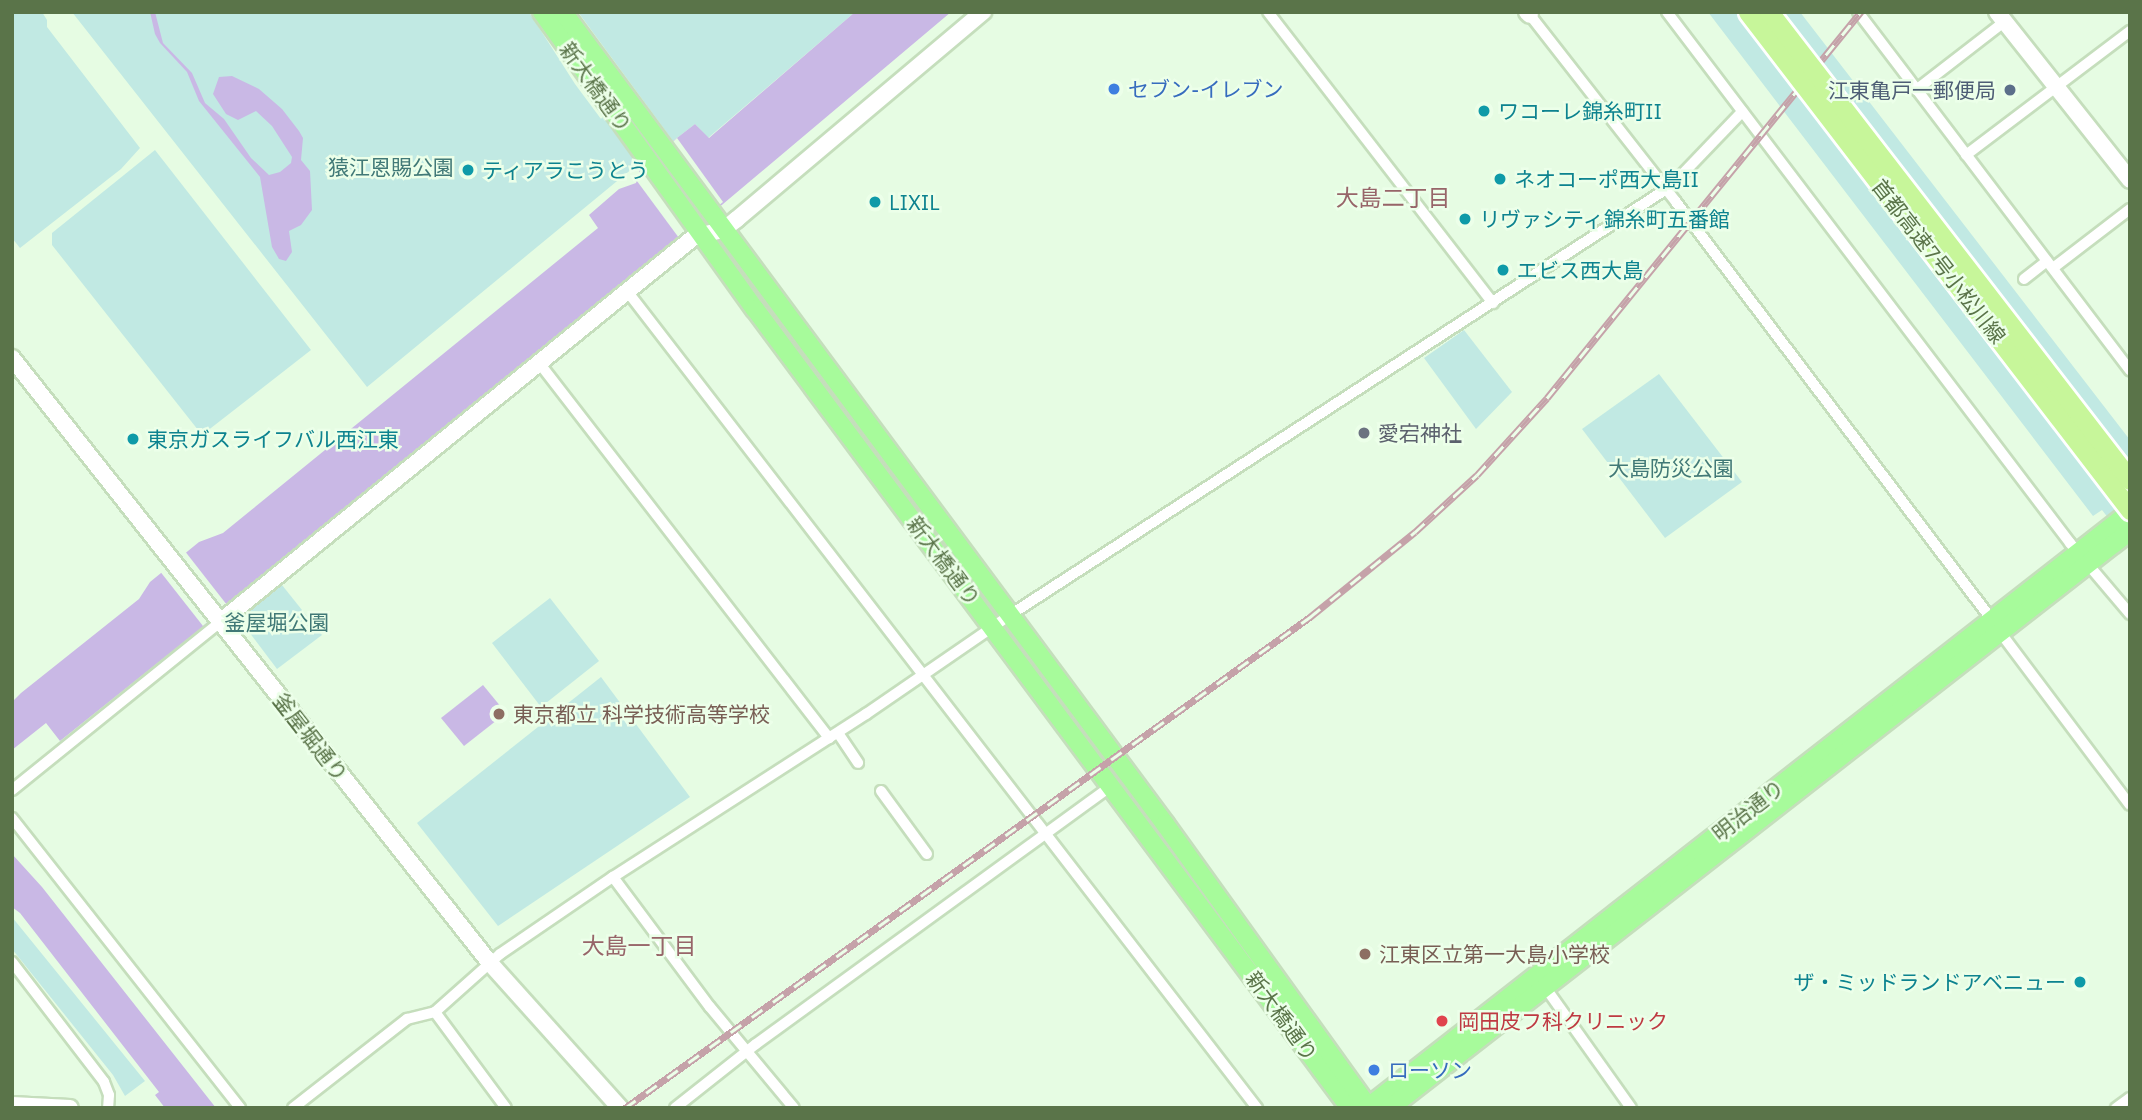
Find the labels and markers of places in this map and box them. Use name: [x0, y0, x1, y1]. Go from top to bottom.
place label: セブン-イレブン: [1128, 76, 1283, 102]
place label: 江東亀戸一郵便局: [1828, 77, 1996, 103]
marker: セブン-イレブン: [1106, 81, 1122, 97]
marker: 江東亀戸一郵便局: [2002, 82, 2018, 98]
place label: ワコーレ錦糸町II: [1498, 98, 1662, 124]
marker: ワコーレ錦糸町II: [1476, 103, 1492, 119]
place label: ティアラこうとう: [482, 157, 650, 183]
marker: ティアラこうとう: [460, 162, 476, 178]
place label: ネオコーポ西大島II: [1514, 166, 1699, 192]
marker: ネオコーポ西大島II: [1492, 171, 1508, 187]
place label: LIXIL: [889, 189, 940, 215]
marker: LIXIL: [867, 194, 883, 210]
place label: リヴァシティ錦糸町五番館: [1479, 206, 1731, 232]
marker: リヴァシティ錦糸町五番館: [1457, 211, 1473, 227]
place label: エビス西大島: [1517, 257, 1643, 283]
marker: エビス西大島: [1495, 262, 1511, 278]
place label: 愛宕神社: [1378, 420, 1462, 446]
marker: 愛宕神社: [1356, 425, 1372, 441]
place label: 東京ガスライフバル西江東: [147, 426, 399, 452]
marker: 東京ガスライフバル西江東: [125, 431, 141, 447]
place label: 東京都立 科学技術高等学校: [513, 701, 770, 727]
marker: 東京都立 科学技術高等学校: [491, 706, 507, 722]
place label: 江東区立第一大島小学校: [1379, 941, 1610, 967]
marker: 江東区立第一大島小学校: [1357, 946, 1373, 962]
place label: ザ・ミッドランドアベニュー: [1793, 969, 2066, 995]
marker: ザ・ミッドランドアベニュー: [2072, 974, 2088, 990]
place label: 岡田皮フ科クリニック: [1458, 1008, 1668, 1034]
marker: 岡田皮フ科クリニック: [1432, 1011, 1452, 1031]
place label: ローソン: [1388, 1057, 1472, 1083]
marker: ローソン: [1366, 1062, 1382, 1078]

